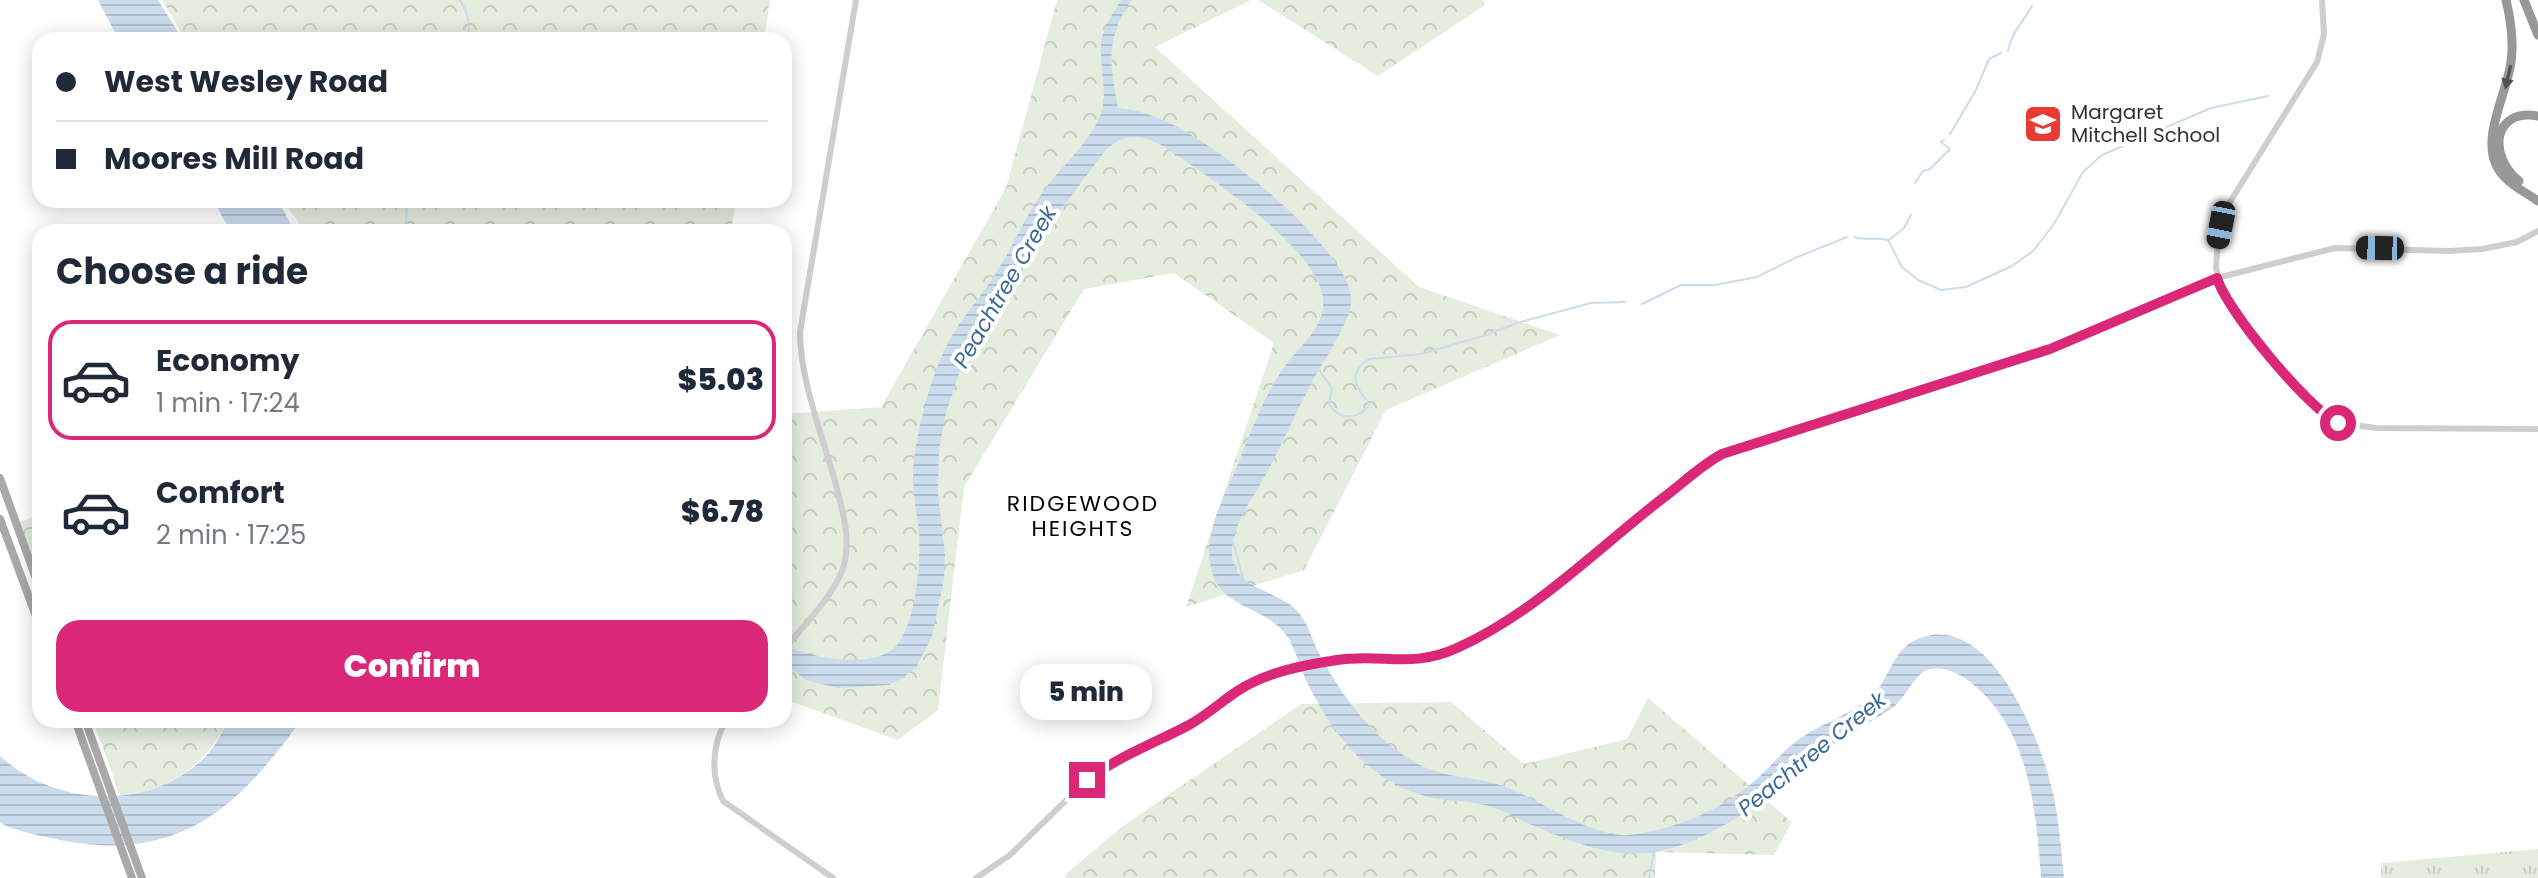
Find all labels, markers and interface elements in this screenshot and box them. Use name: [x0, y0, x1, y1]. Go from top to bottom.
text: West Wesley Road: [104, 60, 388, 103]
one-way arrow: [2501, 65, 2514, 90]
place label: Margaret Mitchell School: [2071, 98, 2220, 149]
school or university icon: Margaret Mitchell School: [2022, 103, 2064, 145]
text: Moores Mill Road: [104, 137, 364, 180]
water label: Peachtree Creek: [946, 199, 1065, 374]
car: [2205, 199, 2237, 251]
car: [2356, 236, 2404, 260]
text: Choose a ride: [56, 246, 308, 297]
text: Economy: [156, 339, 300, 382]
icon: car: [60, 344, 132, 416]
text: $5.03: [677, 358, 764, 401]
text: 1 min · 17:24: [156, 385, 300, 421]
route start: [2320, 405, 2356, 441]
text: Comfort: [156, 471, 285, 514]
icon: car: [60, 476, 132, 548]
district label: RIDGEWOOD HEIGHTS: [1007, 488, 1159, 544]
text: $6.78: [681, 490, 764, 533]
text: 2 min · 17:25: [156, 517, 306, 553]
button: Confirm: [56, 620, 768, 712]
callout: 5 min: [1021, 664, 1153, 720]
text: 5 min: [1048, 674, 1124, 710]
water label: Peachtree Creek: [1731, 683, 1894, 823]
route end: [1069, 762, 1105, 798]

